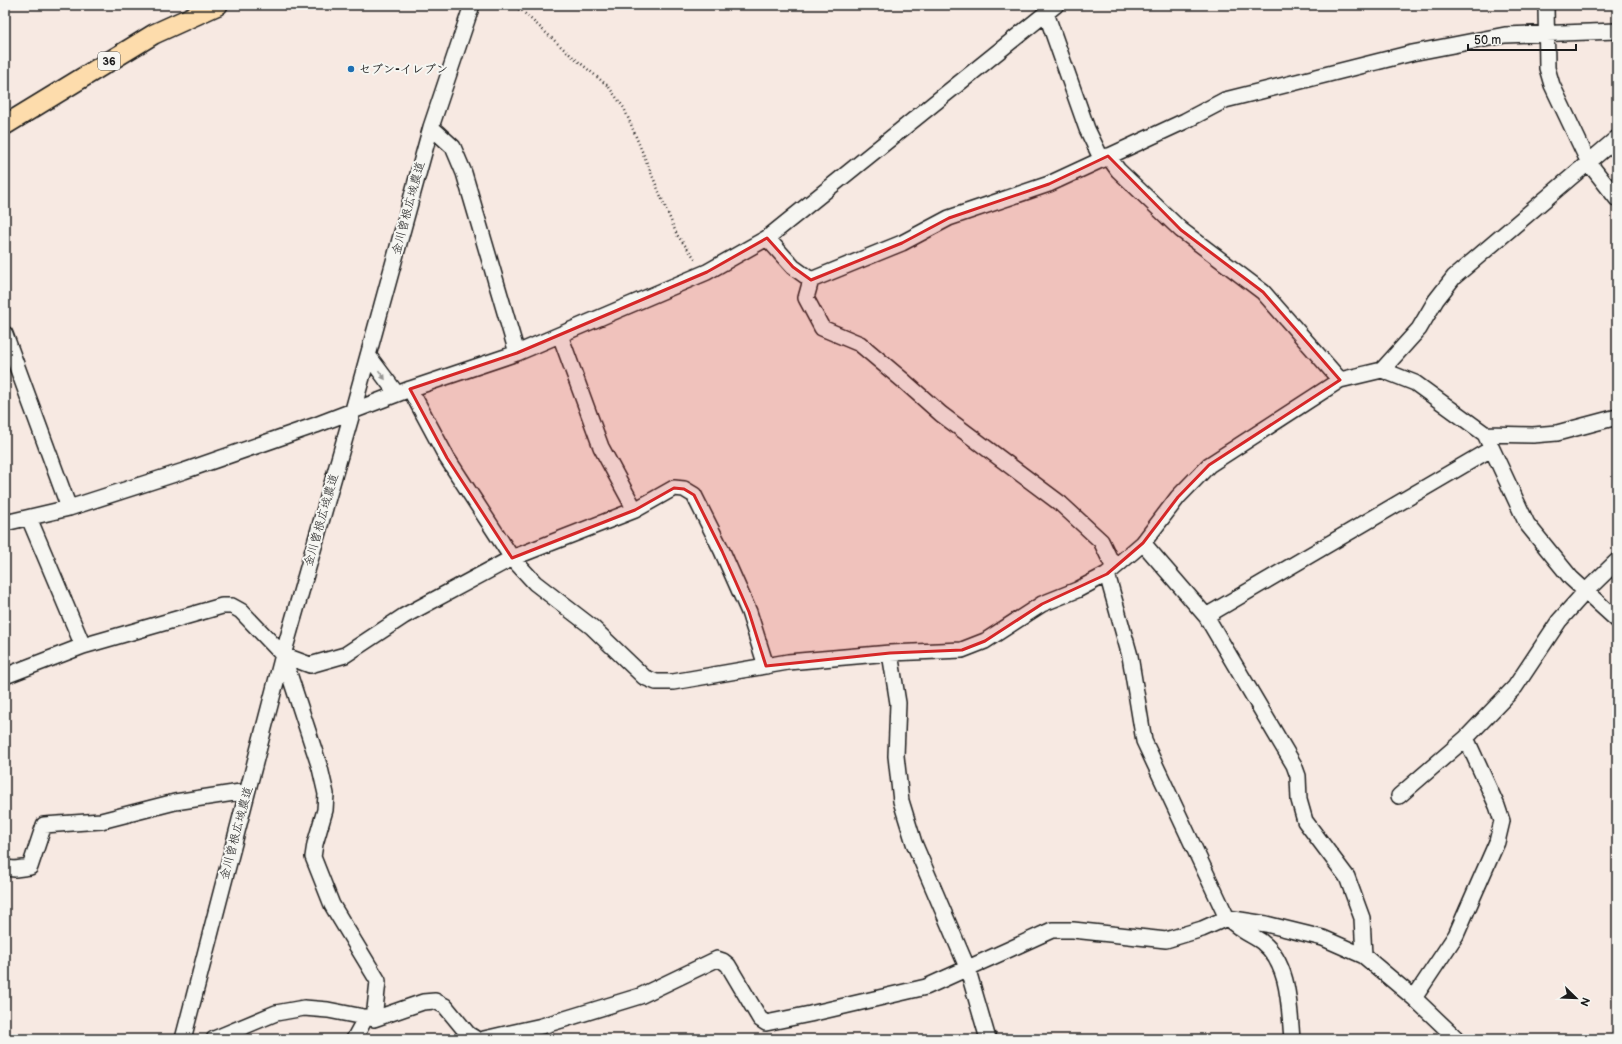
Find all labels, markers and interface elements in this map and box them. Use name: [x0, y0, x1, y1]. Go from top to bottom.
scale bar: [1468, 26, 1576, 52]
text: 50 m: [1474, 33, 1501, 48]
road number: 36: [98, 52, 120, 70]
place label: セブン-イレブン: [359, 62, 448, 77]
marker: セブン-イレブン: [346, 64, 356, 74]
street label: 金川曽根広域農道: [389, 160, 428, 256]
one-way arrow: [378, 369, 386, 380]
street label: 金川曽根広域農道: [301, 472, 342, 568]
street label: 金川曽根広域農道: [217, 785, 256, 881]
north arrow: [1556, 978, 1596, 1018]
text: N: [1577, 995, 1592, 1008]

